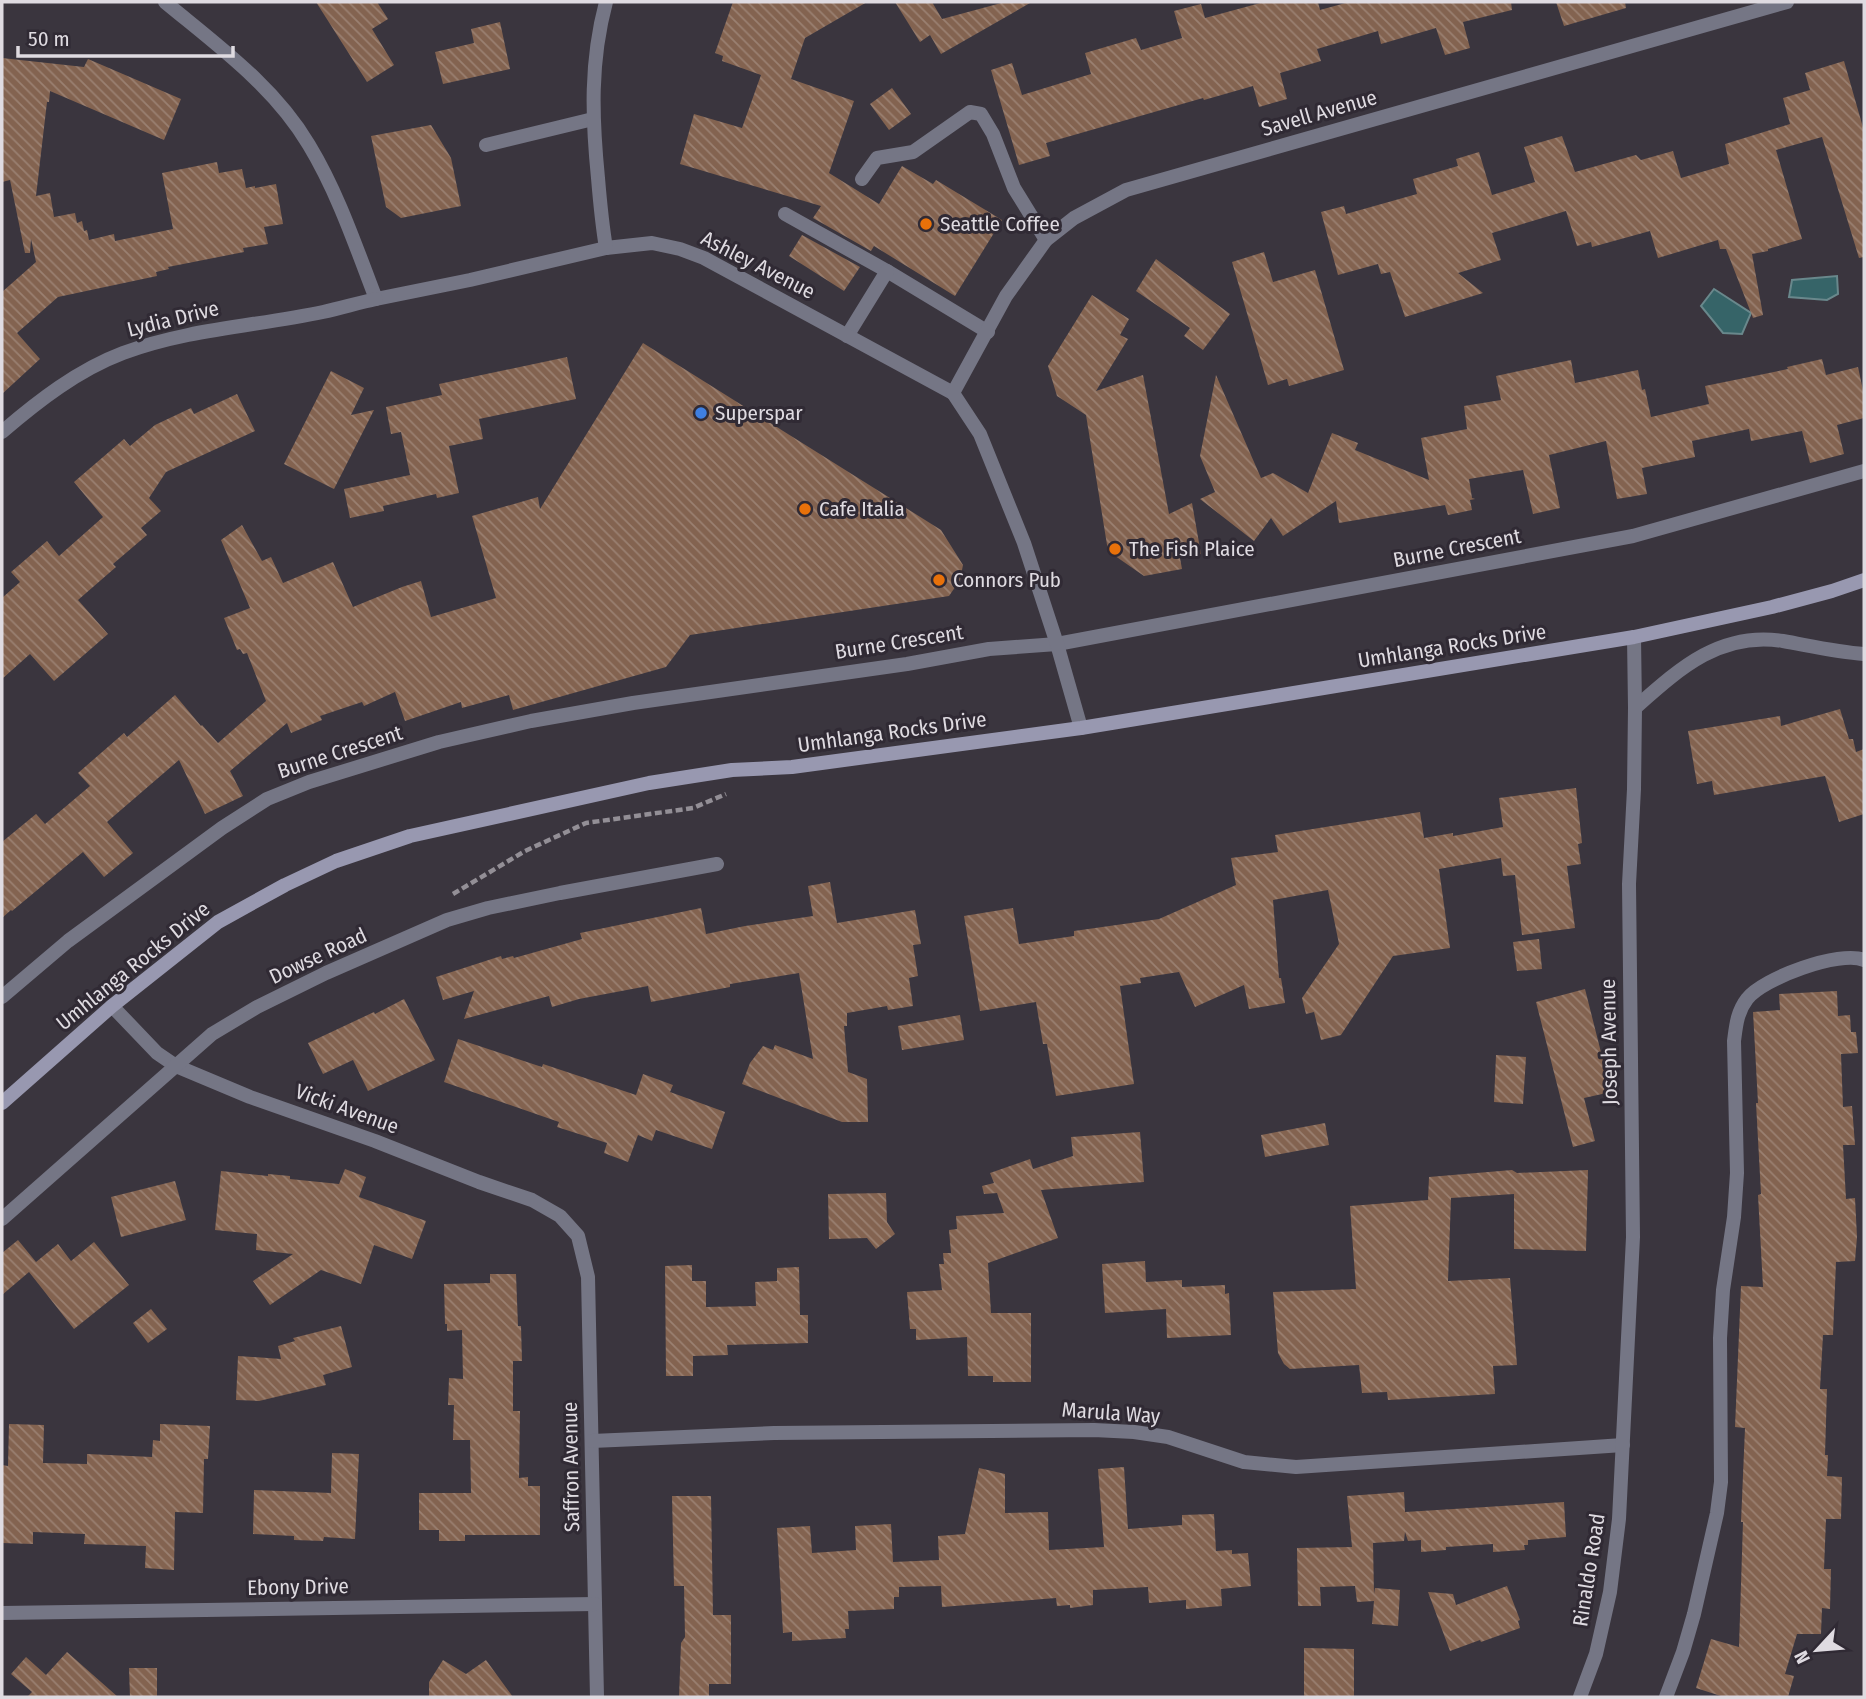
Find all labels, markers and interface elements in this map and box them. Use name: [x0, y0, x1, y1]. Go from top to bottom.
scale bar: [18, 14, 233, 58]
text: 50 m: [28, 26, 70, 52]
street label: Savell Avenue: [1258, 84, 1380, 142]
place label: Seattle Coffee: [940, 211, 1060, 237]
marker: Seattle Coffee: [918, 216, 934, 232]
street label: Ashley Avenue: [697, 225, 819, 305]
street label: Lydia Drive: [125, 295, 221, 343]
place label: Superspar: [715, 400, 803, 426]
marker: Superspar: [693, 405, 709, 421]
place label: Cafe Italia: [819, 496, 905, 522]
marker: Cafe Italia: [797, 501, 813, 517]
street label: Burne Crescent: [1391, 523, 1523, 573]
place label: The Fish Plaice: [1129, 536, 1255, 562]
marker: The Fish Plaice: [1107, 541, 1123, 557]
place label: Connors Pub: [953, 567, 1061, 593]
marker: Connors Pub: [931, 572, 947, 588]
street label: Umhlanga Rocks Drive: [1356, 618, 1548, 674]
street label: Burne Crescent: [833, 619, 965, 665]
street label: Umhlanga Rocks Drive: [796, 706, 988, 758]
street label: Burne Crescent: [274, 720, 406, 784]
street label: Umhlanga Rocks Drive: [51, 896, 215, 1036]
street label: Dowse Road: [265, 922, 371, 990]
street label: Joseph Avenue: [1595, 979, 1623, 1105]
street label: Vicki Avenue: [292, 1078, 402, 1140]
street label: Marula Way: [1061, 1397, 1162, 1429]
street label: Saffron Avenue: [557, 1402, 585, 1532]
street label: Rinaldo Road: [1567, 1512, 1611, 1628]
street label: Ebony Drive: [247, 1573, 349, 1601]
north arrow: [1782, 1615, 1852, 1685]
text: N: [1789, 1647, 1815, 1667]

